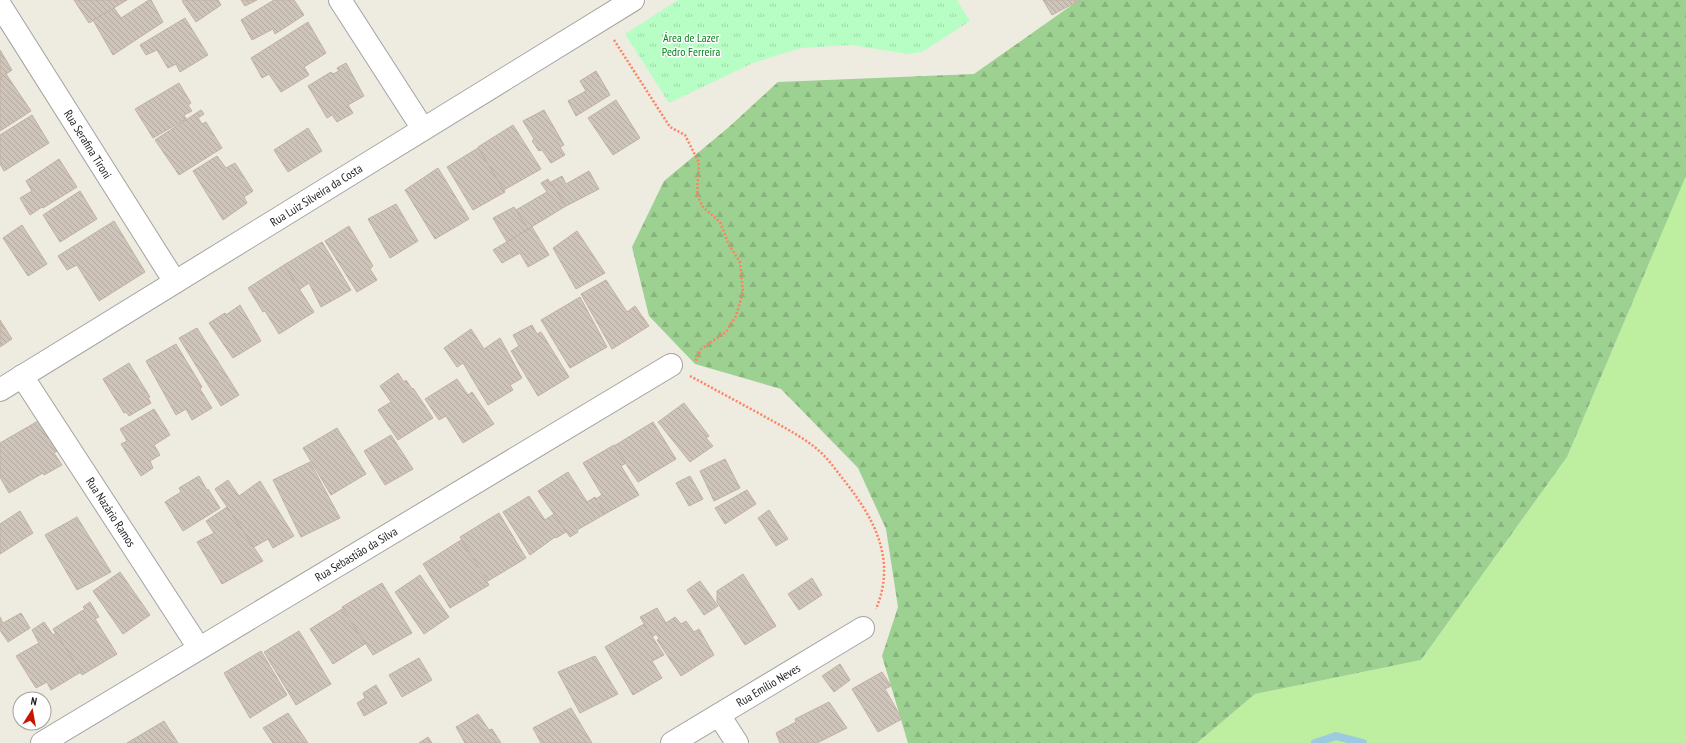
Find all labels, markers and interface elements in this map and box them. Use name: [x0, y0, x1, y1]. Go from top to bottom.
park label: Área de Lazer Pedro Ferreira: [662, 30, 720, 59]
street label: Rua Serafina Tironi: [61, 107, 115, 181]
street label: Rua Luiz Silveira da Costa: [267, 160, 365, 229]
street label: Rua Nazário Ramos: [83, 474, 139, 550]
street label: Rua Sebastião da Silva: [312, 523, 400, 584]
street label: Rua Emílio Neves: [733, 660, 803, 710]
north arrow: [12, 691, 52, 731]
text: N: [30, 694, 38, 709]

